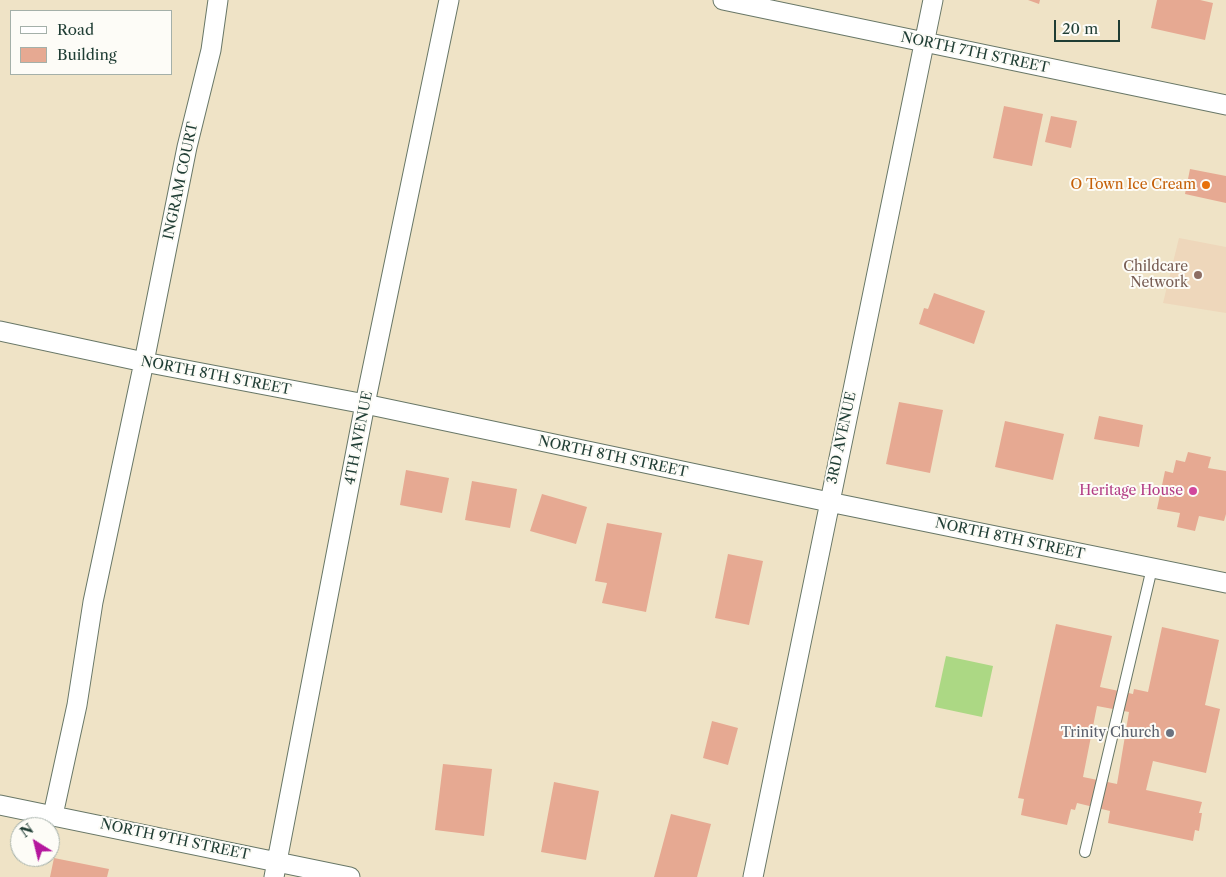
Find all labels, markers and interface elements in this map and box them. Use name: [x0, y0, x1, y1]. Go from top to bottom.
legend: [10, 10, 172, 75]
scale bar: [1056, 10, 1122, 42]
text: 20 m: [1062, 19, 1098, 38]
text: Road: [57, 20, 94, 39]
street label: NORTH 7TH STREET: [899, 29, 1051, 77]
text: Building: [57, 45, 117, 64]
street label: INGRAM COURT: [160, 121, 202, 241]
place label: O Town Ice Cream: [1071, 177, 1196, 193]
marker: O Town Ice Cream: [1200, 179, 1212, 191]
place label: Childcare Network: [1123, 259, 1188, 292]
marker: Childcare Network: [1192, 269, 1204, 281]
street label: NORTH 8TH STREET: [140, 353, 292, 399]
street label: 4TH AVENUE: [342, 390, 376, 486]
street label: 3RD AVENUE: [824, 390, 860, 486]
street label: NORTH 8TH STREET: [537, 433, 689, 481]
place label: Heritage House: [1079, 483, 1183, 499]
marker: Heritage House: [1187, 485, 1199, 497]
street label: NORTH 8TH STREET: [934, 515, 1086, 563]
place label: Trinity Church: [1061, 725, 1160, 741]
marker: Trinity Church: [1164, 727, 1176, 739]
street label: NORTH 9TH STREET: [99, 816, 251, 864]
north arrow: [10, 817, 60, 867]
text: N: [17, 820, 37, 842]

